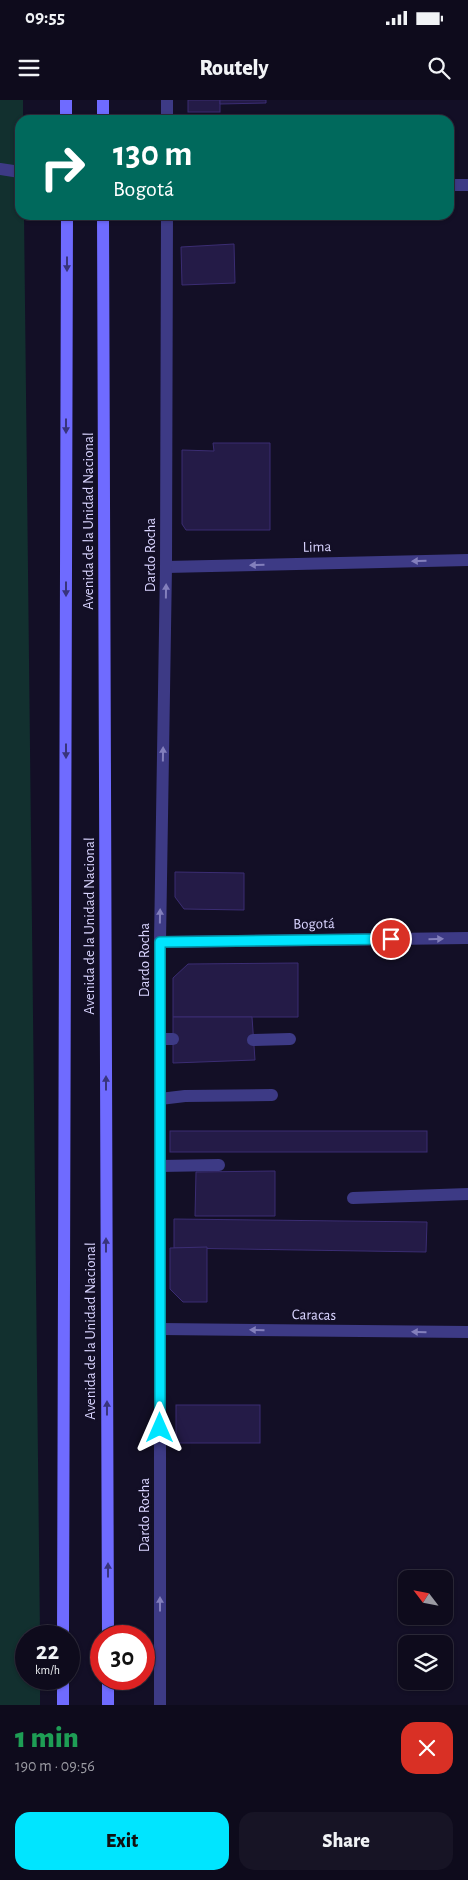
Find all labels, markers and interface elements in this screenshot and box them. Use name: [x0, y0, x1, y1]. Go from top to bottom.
text: 09:55: [25, 8, 65, 27]
icon: menu: [15, 54, 43, 82]
icon: search: [425, 54, 453, 82]
text: Routely: [199, 57, 269, 79]
icon: right: [30, 135, 95, 200]
text: 130 m: [113, 137, 192, 172]
text: Bogotá: [113, 178, 174, 200]
one-way arrow: [63, 256, 71, 272]
one-way arrow: [62, 418, 70, 434]
street label: Avenida de la Unidad Nacional: [81, 432, 96, 610]
street label: Dardo Rocha: [143, 518, 158, 592]
street label: Lima: [302, 539, 332, 555]
one-way arrow: [411, 557, 427, 565]
one-way arrow: [249, 561, 265, 569]
one-way arrow: [62, 581, 70, 597]
one-way arrow: [162, 583, 170, 599]
one-way arrow: [61, 743, 69, 759]
one-way arrow: [159, 746, 167, 762]
street label: Avenida de la Unidad Nacional: [82, 837, 97, 1015]
one-way arrow: [156, 908, 164, 924]
street label: Bogotá: [293, 916, 335, 932]
pin: [370, 918, 412, 960]
street label: Dardo Rocha: [137, 923, 152, 997]
icon: arrive: [377, 925, 405, 953]
one-way arrow: [428, 935, 444, 943]
one-way arrow: [102, 1074, 110, 1090]
one-way arrow: [102, 1237, 110, 1253]
street label: Avenida de la Unidad Nacional: [83, 1242, 98, 1420]
street label: Caracas: [292, 1307, 336, 1323]
one-way arrow: [249, 1326, 265, 1334]
one-way arrow: [411, 1328, 427, 1336]
one-way arrow: [103, 1399, 111, 1415]
position arrow: [133, 1401, 185, 1453]
street label: Dardo Rocha: [137, 1478, 152, 1552]
one-way arrow: [104, 1562, 112, 1578]
north arrow: [398, 1570, 452, 1625]
map controls: [398, 1570, 453, 1690]
one-way arrow: [156, 1596, 164, 1612]
speed limit sign: 30: [90, 1625, 155, 1690]
button: layers: [398, 1635, 453, 1690]
text: 22: [36, 1639, 59, 1664]
text: km/h: [35, 1664, 60, 1676]
button: close: [401, 1722, 453, 1774]
text: 1 min: [15, 1723, 79, 1753]
text: 190 m · 09:56: [15, 1758, 95, 1774]
button: Exit: [15, 1812, 229, 1870]
button: Share: [239, 1812, 453, 1870]

